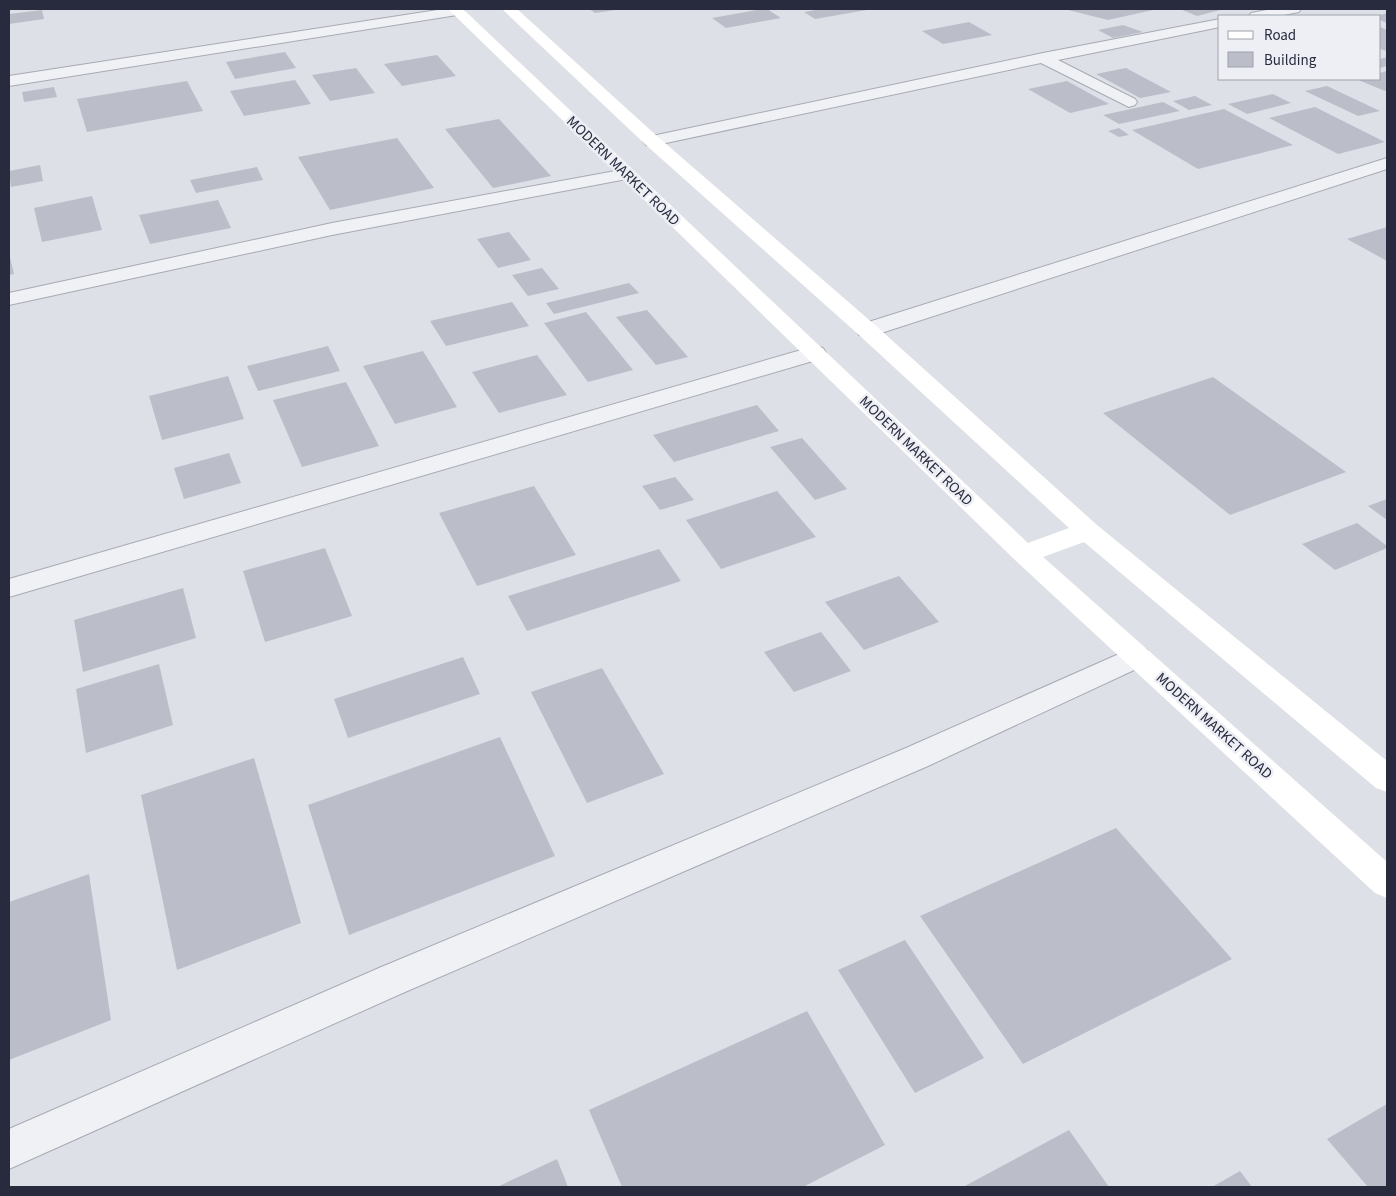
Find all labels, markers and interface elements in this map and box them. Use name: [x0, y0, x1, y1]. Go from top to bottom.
legend: [1218, 15, 1381, 80]
text: Road: [1264, 25, 1296, 46]
text: Building: [1264, 50, 1317, 71]
street label: MODERN MARKET ROAD: [562, 111, 684, 231]
street label: MODERN MARKET ROAD: [855, 391, 977, 511]
street label: MODERN MARKET ROAD: [1151, 668, 1277, 784]

